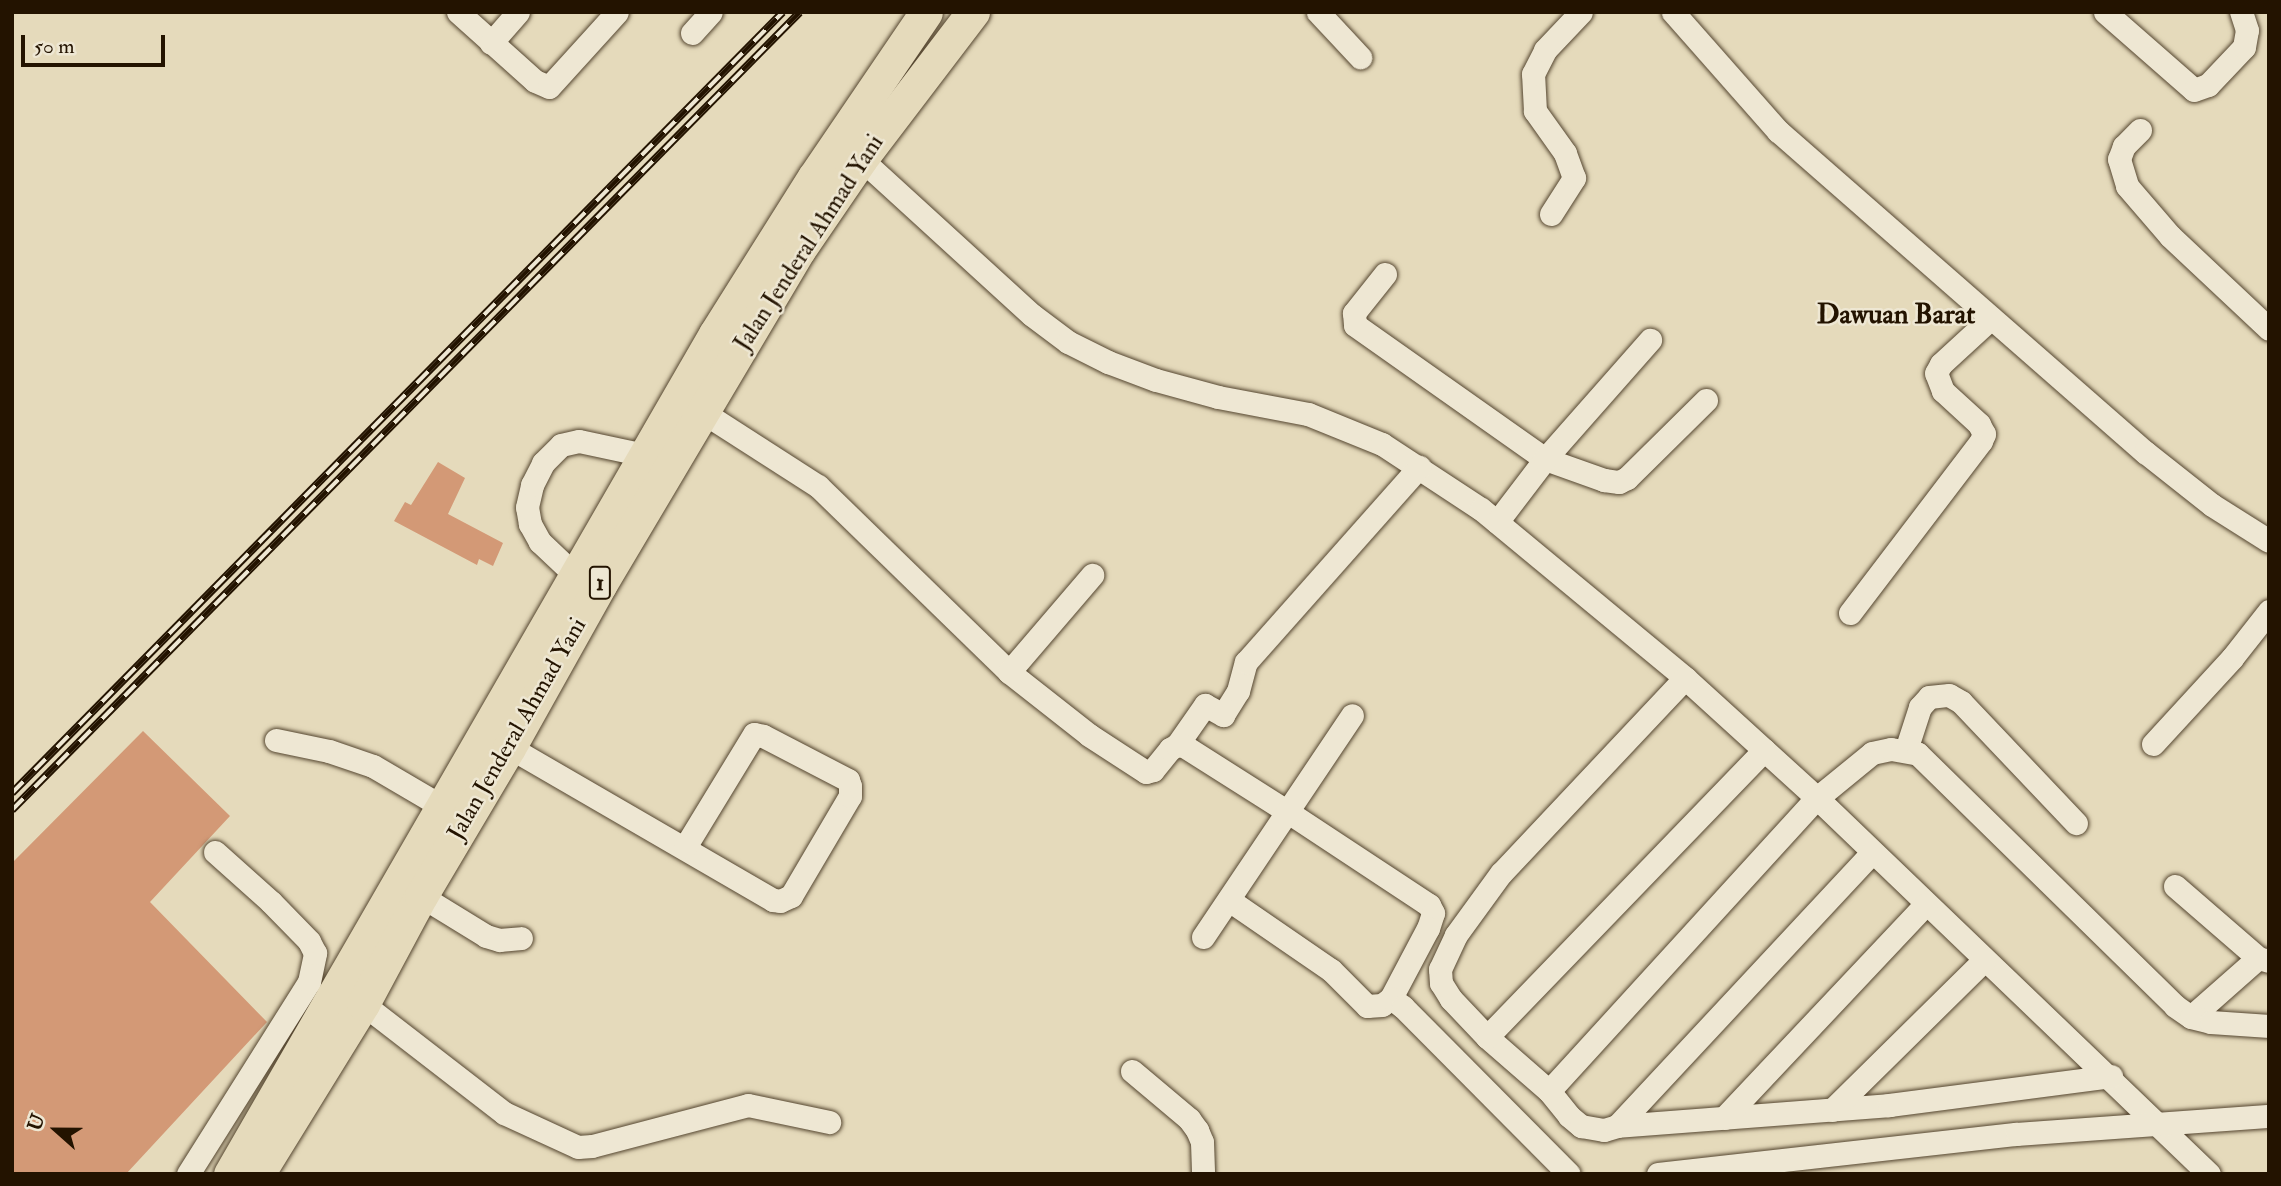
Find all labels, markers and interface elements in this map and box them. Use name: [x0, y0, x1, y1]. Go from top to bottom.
scale bar: [24, 21, 168, 65]
text: 50 m: [34, 33, 75, 60]
street label: Jalan Jenderal Ahmad Yani: [728, 129, 890, 357]
district label: Dawuan Barat: [1817, 298, 1975, 332]
road number: 1: [588, 564, 612, 603]
street label: Jalan Jenderal Ahmad Yani: [441, 613, 593, 845]
north arrow: [21, 1095, 91, 1165]
text: U: [22, 1111, 50, 1134]

